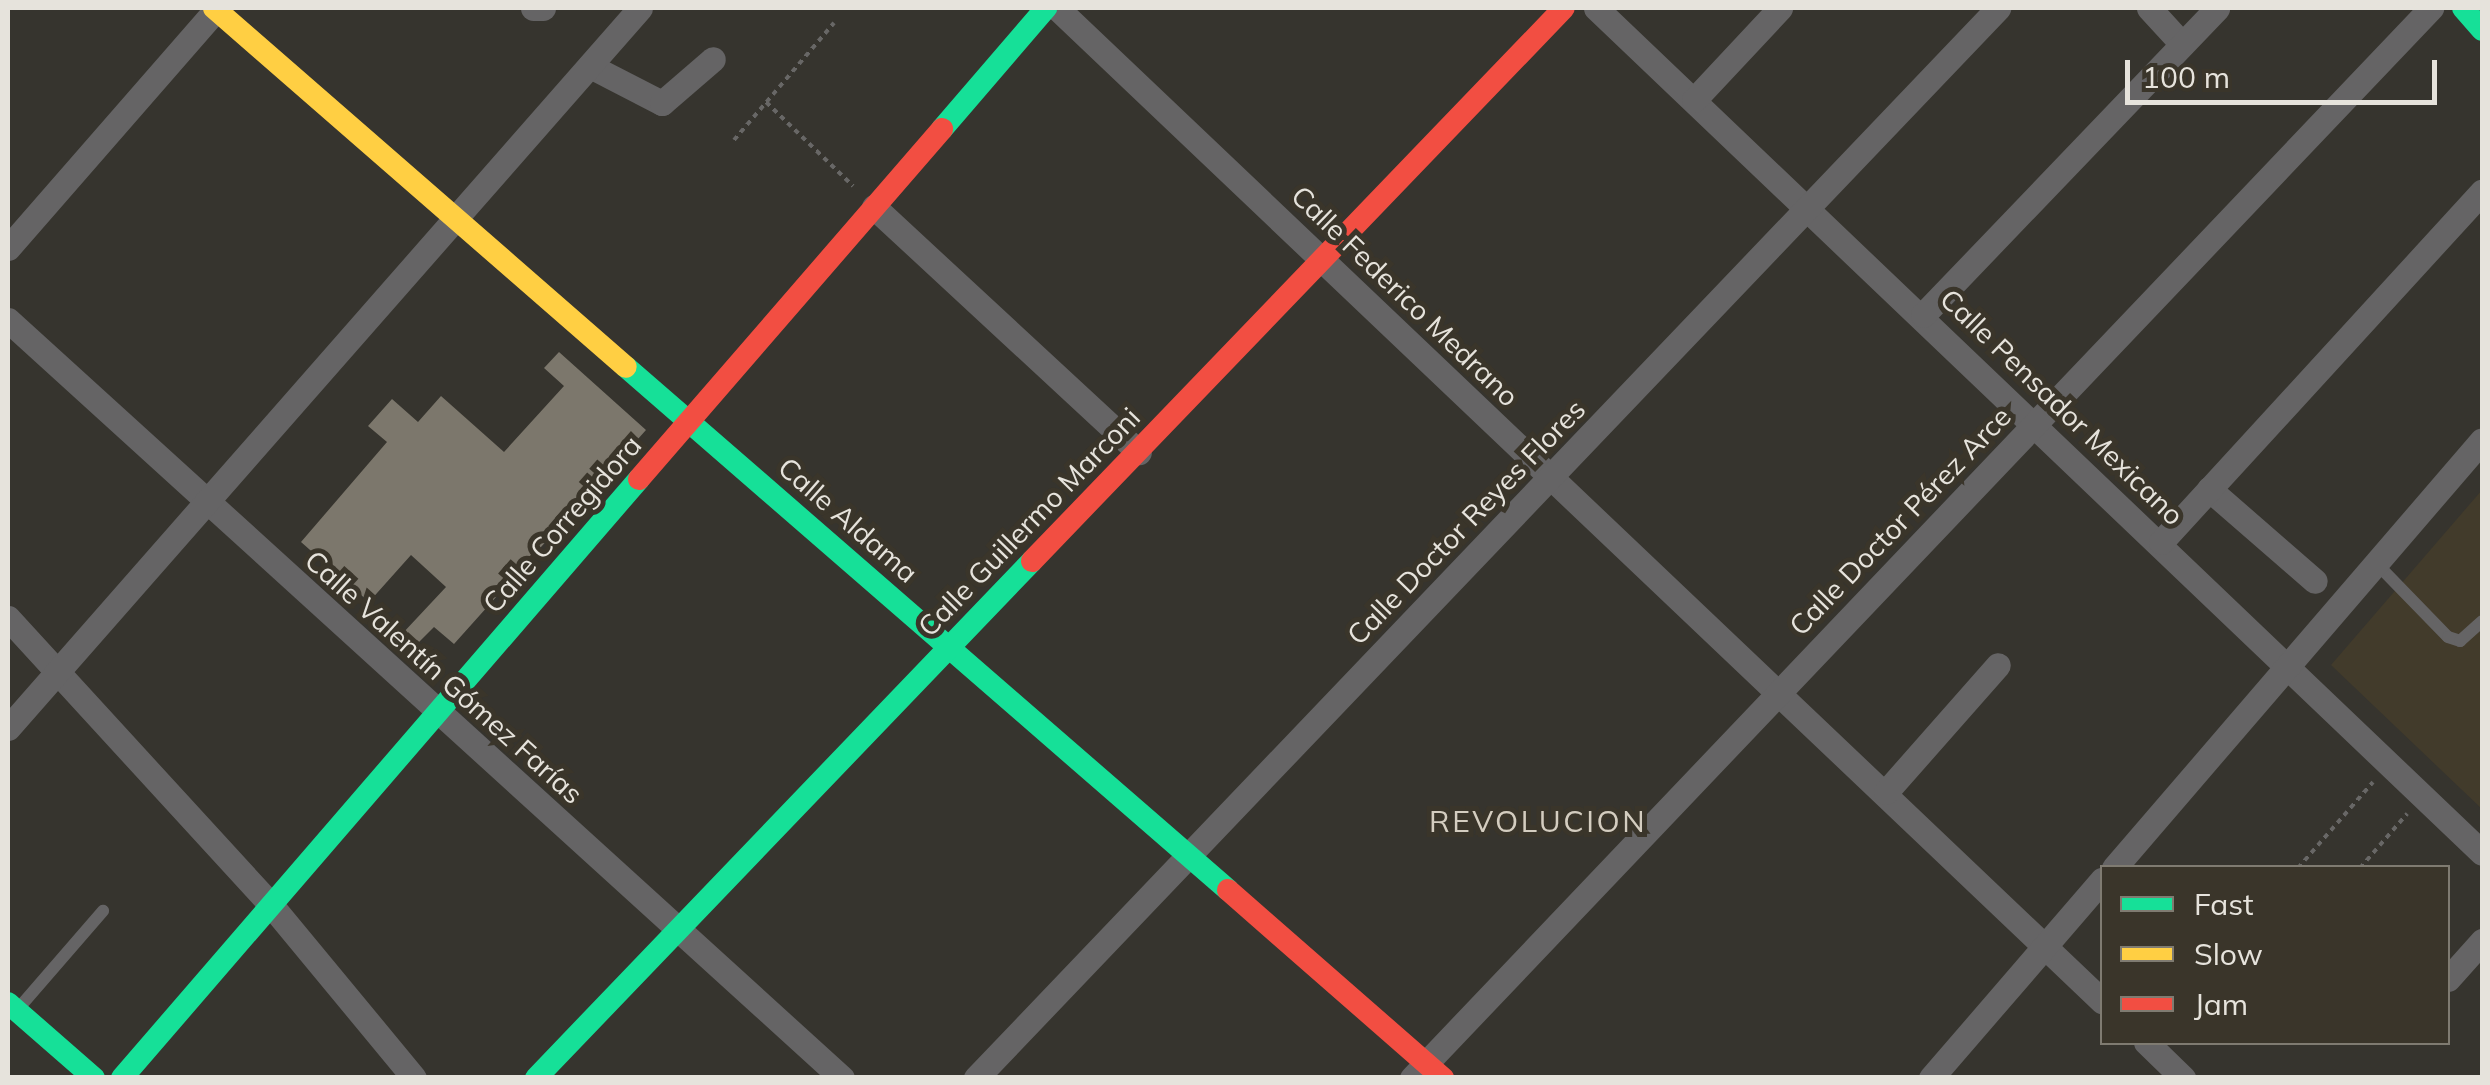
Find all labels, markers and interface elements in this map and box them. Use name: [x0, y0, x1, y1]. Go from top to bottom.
scale bar: [2130, 40, 2442, 102]
text: 100 m: [2142, 58, 2230, 96]
street label: Calle Federico Medrano: [1284, 179, 1526, 413]
street label: Calle Pensador Mexicano: [1933, 282, 2191, 532]
street label: Calle Doctor Reyes Flores: [1340, 392, 1592, 652]
street label: Calle Doctor Pérez Arce: [1782, 400, 2018, 642]
street label: Calle Guillermo Marconi: [911, 401, 1147, 643]
street label: Calle Corregidora: [476, 428, 648, 620]
street label: Calle Aldama: [771, 450, 925, 590]
street label: Calle Valentín Gómez Farías: [298, 543, 590, 811]
district label: REVOLUCION: [1429, 803, 1647, 839]
legend: [2100, 865, 2450, 1045]
text: Fast: [2194, 885, 2254, 923]
text: Slow: [2194, 935, 2263, 973]
text: Jam: [2194, 985, 2248, 1023]

